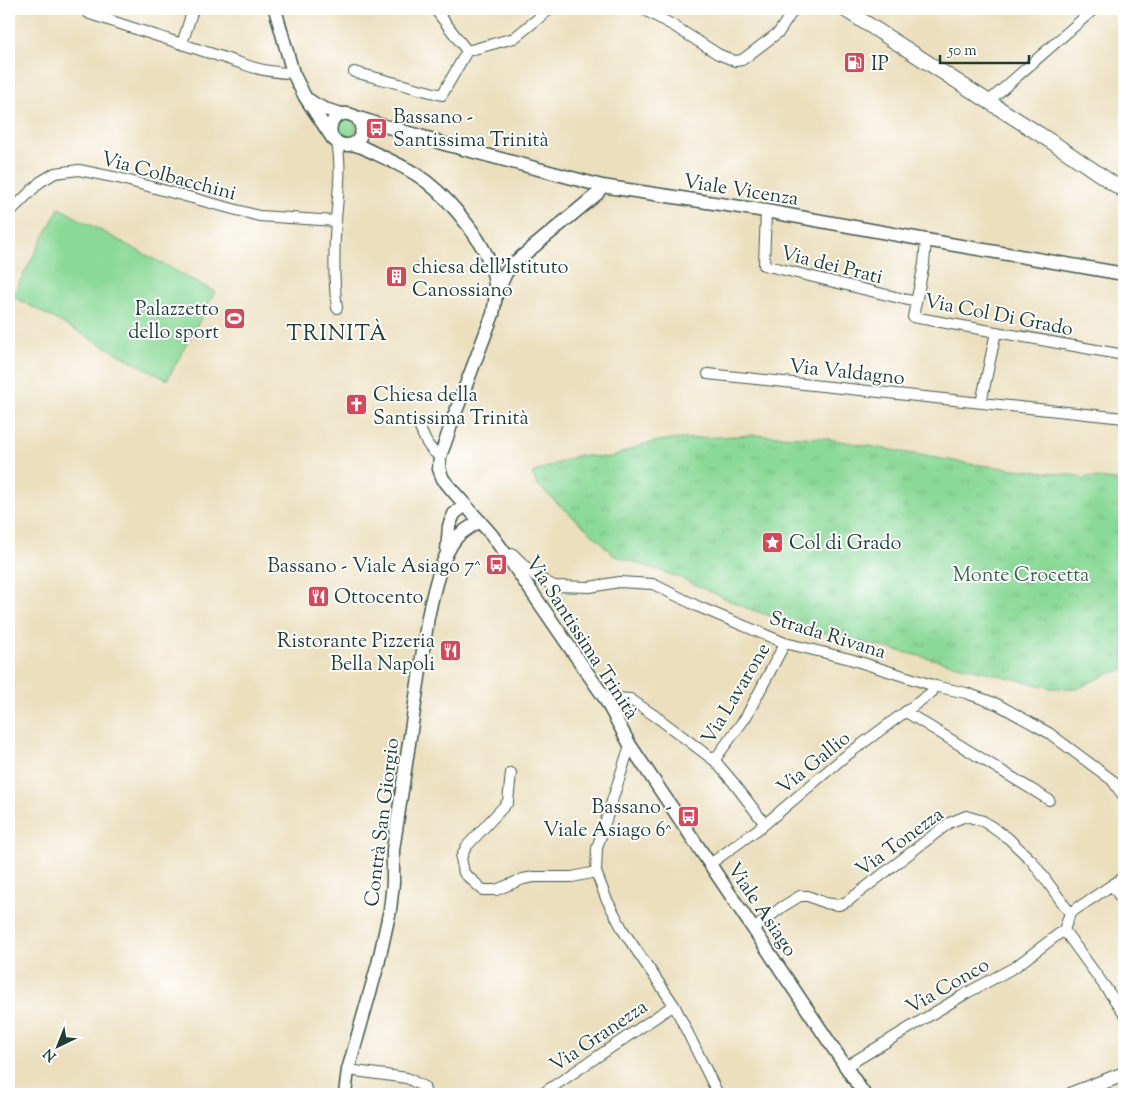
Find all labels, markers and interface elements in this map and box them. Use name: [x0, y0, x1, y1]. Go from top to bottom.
scale bar: [940, 32, 1029, 64]
text: 50 m: [947, 41, 977, 62]
fuel station icon: IP: [843, 51, 867, 75]
place label: IP: [871, 51, 889, 80]
place label: Bassano - Santissima Trinità: [393, 104, 549, 156]
bus stop icon: Bassano - Santissima Trinità: [365, 116, 389, 140]
street label: Via Colbacchini: [97, 145, 240, 209]
street label: Viale Vicenza: [681, 168, 800, 215]
street label: Via dei Prati: [777, 240, 886, 293]
place label: chiesa dell'Istituto Canossiano: [412, 254, 569, 306]
building icon: chiesa dell'Istituto Canossiano: [384, 265, 408, 289]
street label: Via Col Di Grado: [922, 288, 1075, 345]
place label: Palazzetto dello sport: [128, 296, 219, 348]
sports icon: Palazzetto dello sport: [223, 307, 247, 331]
district label: TRINITÀ: [286, 318, 388, 351]
street label: Via Valdagno: [787, 353, 906, 394]
place label: Chiesa della Santissima Trinità: [373, 382, 529, 434]
church icon: Chiesa della Santissima Trinità: [345, 393, 369, 417]
place icon: Col di Grado: [761, 530, 785, 554]
place label: Col di Grado: [789, 530, 901, 559]
street label: Via Santissima Trinità: [517, 551, 645, 726]
place label: Bassano - Viale Asiago 7^: [267, 553, 481, 582]
bus stop icon: Bassano - Viale Asiago 7^: [485, 553, 509, 577]
park label: Monte Crocetta: [953, 562, 1089, 591]
restaurant icon: Ottocento: [306, 584, 330, 608]
place label: Ottocento: [334, 584, 423, 613]
street label: Strada Rivana: [765, 605, 889, 668]
place label: Ristorante Pizzeria Bella Napoli: [277, 628, 435, 680]
street label: Via Lavarone: [695, 638, 779, 751]
restaurant icon: Ristorante Pizzeria Bella Napoli: [439, 639, 463, 663]
street label: Via Gallio: [771, 725, 858, 803]
street label: Contrà San Giorgio: [359, 736, 408, 908]
place label: Bassano - Viale Asiago 6^: [543, 794, 672, 846]
street label: Via Tonezza: [850, 801, 951, 885]
bus stop icon: Bassano - Viale Asiago 6^: [676, 805, 700, 829]
street label: Viale Asiago: [719, 857, 803, 963]
street label: Via Conco: [901, 952, 995, 1023]
street label: Via Granezza: [545, 994, 654, 1081]
north arrow: [32, 1020, 82, 1070]
text: N: [40, 1043, 61, 1065]

